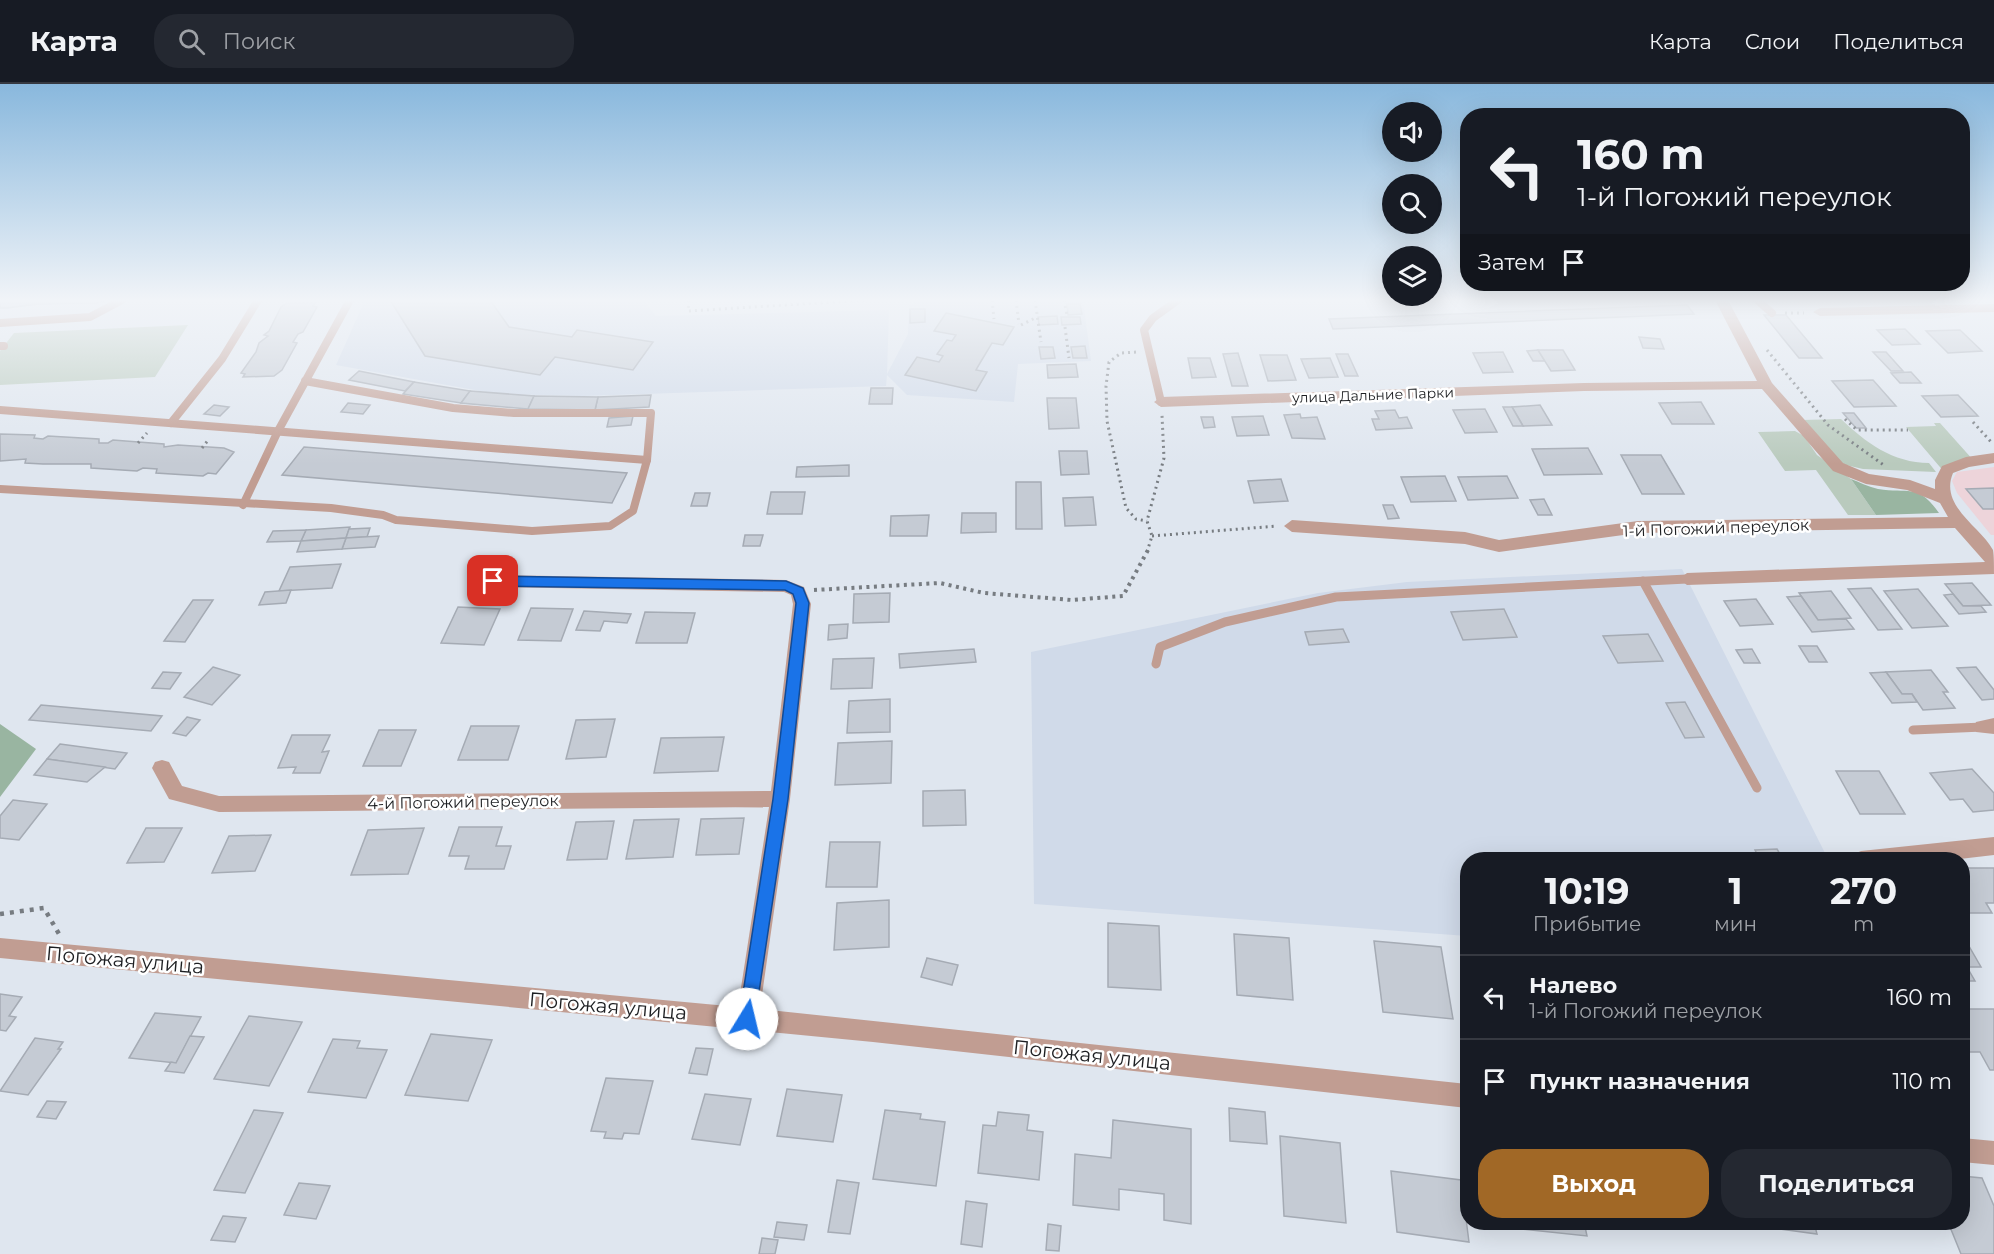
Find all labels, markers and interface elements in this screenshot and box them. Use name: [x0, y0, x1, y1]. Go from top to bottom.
search box: [154, 14, 574, 68]
text: Карта: [30, 24, 118, 58]
icon: search: [175, 25, 208, 58]
text: Поиск: [223, 28, 295, 55]
text: Карта: [1649, 29, 1712, 54]
text: Слои: [1745, 29, 1800, 54]
text: Поделиться: [1833, 29, 1964, 54]
map controls: [1382, 102, 1442, 306]
button: sound: [1382, 102, 1442, 162]
text: 160 m: [1577, 128, 1705, 180]
icon: left: [1478, 132, 1556, 210]
button: search: [1382, 174, 1442, 234]
text: 1-й Погожий переулок: [1577, 180, 1892, 213]
button: layers: [1382, 246, 1442, 306]
icon: arrive: [1557, 246, 1590, 279]
text: Затем: [1478, 249, 1545, 276]
street label: улица Дальние Парки: [1291, 383, 1454, 407]
street label: 1-й Погожий переулок: [1622, 515, 1810, 541]
pin: [467, 555, 518, 606]
icon: arrive: [476, 564, 509, 597]
street label: 4-й Погожий переулок: [367, 791, 560, 813]
text: 10:19: [1545, 869, 1630, 913]
text: 1: [1729, 869, 1743, 913]
text: 270: [1830, 869, 1897, 913]
text: Прибытие: [1533, 912, 1641, 936]
text: мин: [1714, 912, 1757, 936]
text: m: [1853, 912, 1874, 936]
street label: Погожая улица: [45, 941, 205, 979]
text: Налево: [1529, 972, 1617, 999]
icon: left: [1478, 981, 1511, 1014]
text: 160 m: [1887, 984, 1952, 1011]
street label: Погожая улица: [528, 987, 688, 1025]
position arrow: [715, 987, 779, 1051]
text: 1-й Погожий переулок: [1529, 999, 1762, 1023]
street label: Погожая улица: [1012, 1035, 1172, 1075]
icon: arrive: [1478, 1065, 1511, 1098]
text: Пункт назначения: [1529, 1068, 1750, 1095]
text: 110 m: [1892, 1068, 1952, 1095]
button: Выход: [1478, 1149, 1709, 1218]
button: Поделиться: [1721, 1149, 1952, 1218]

